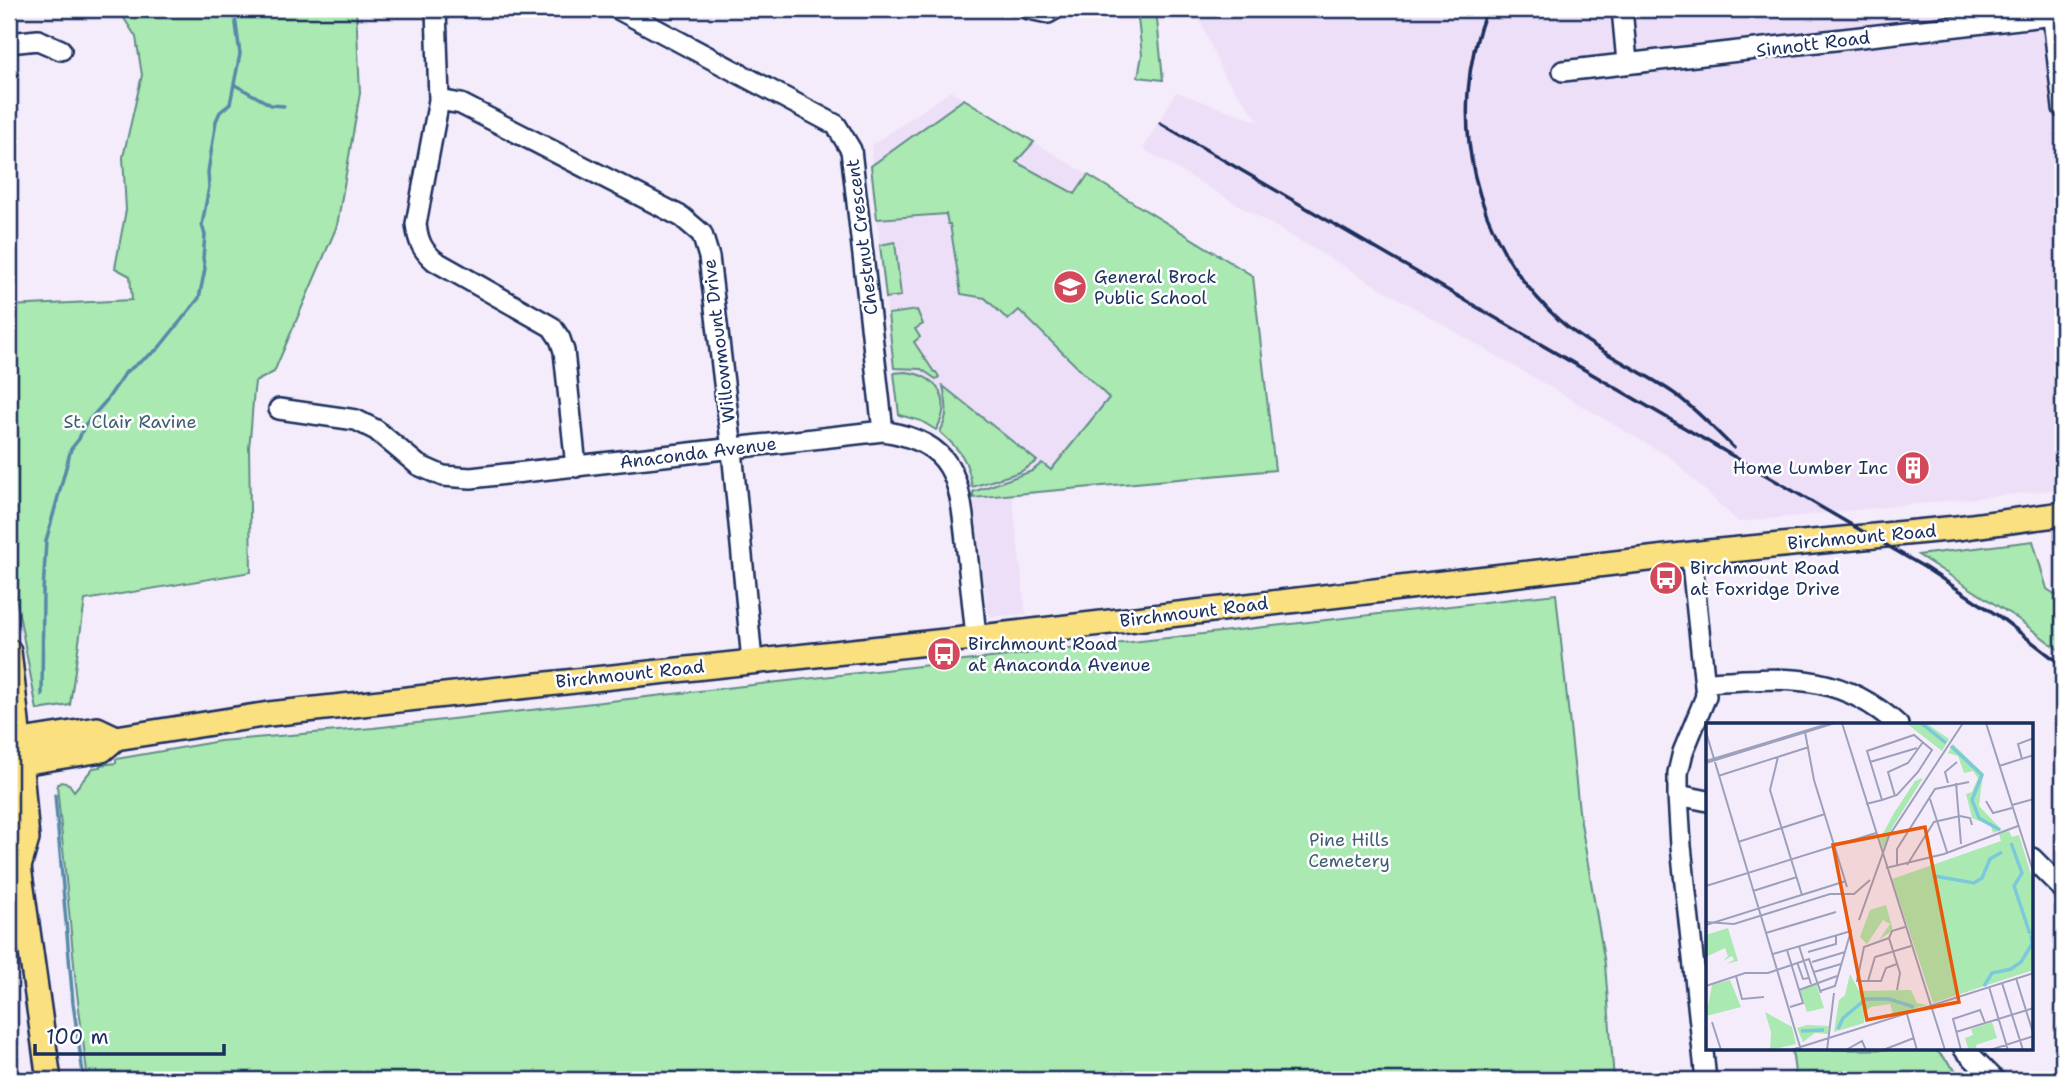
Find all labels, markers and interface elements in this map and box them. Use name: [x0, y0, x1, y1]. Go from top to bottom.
street label: Sinnott Road: [1755, 25, 1871, 63]
street label: Chestnut Crescent: [841, 158, 883, 316]
street label: Willowmount Drive: [697, 258, 741, 424]
place label: General Brock Public School: [1094, 265, 1217, 310]
school or university icon: General Brock Public School: [1051, 268, 1089, 306]
park label: St. Clair Ravine: [63, 410, 197, 434]
street label: Anaconda Avenue: [618, 431, 778, 475]
building icon: Home Lumber Inc: [1894, 449, 1932, 487]
place label: Home Lumber Inc: [1733, 456, 1888, 480]
street label: Birchmount Road: [1787, 519, 1937, 555]
place label: Birchmount Road at Foxridge Drive: [1690, 556, 1840, 601]
bus stop icon: Birchmount Road at Foxridge Drive: [1647, 559, 1685, 597]
street label: Birchmount Road: [1118, 591, 1270, 633]
place label: Birchmount Road at Anaconda Avenue: [968, 632, 1151, 677]
bus stop icon: Birchmount Road at Anaconda Avenue: [925, 635, 963, 673]
street label: Birchmount Road: [554, 654, 706, 694]
inset map: [1706, 723, 2034, 1050]
park label: Pine Hills Cemetery: [1308, 828, 1390, 873]
scale bar: [35, 1012, 224, 1056]
text: 100 m: [46, 1023, 109, 1051]

